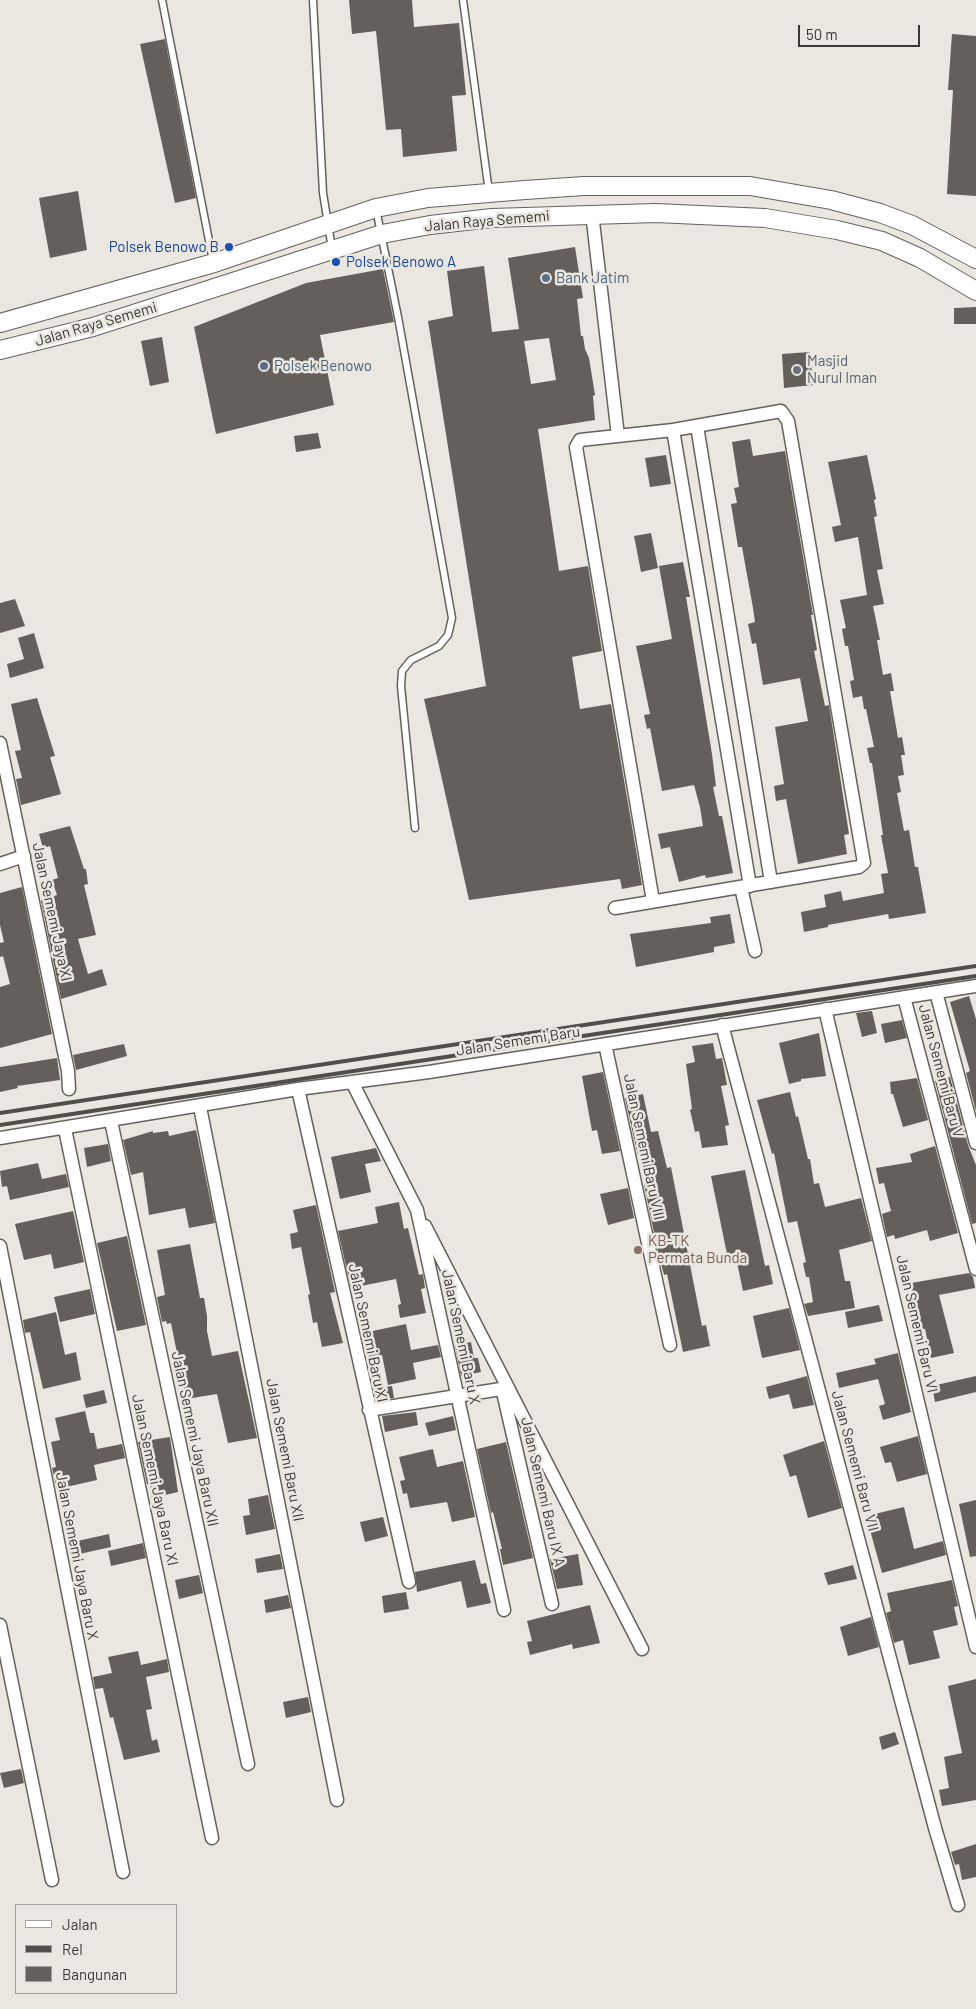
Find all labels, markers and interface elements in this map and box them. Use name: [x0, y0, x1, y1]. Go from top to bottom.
scale bar: [801, 15, 924, 47]
text: 50 m: [806, 25, 838, 43]
street label: Jalan Raya Sememi: [423, 207, 551, 235]
place label: Polsek Benowo B: [109, 238, 219, 256]
marker: Polsek Benowo B: [223, 241, 235, 253]
place label: Polsek Benowo A: [346, 253, 456, 271]
marker: Polsek Benowo A: [330, 256, 342, 268]
place label: Bank Jatim: [556, 269, 630, 287]
marker: Bank Jatim: [540, 272, 552, 284]
street label: Jalan Raya Sememi: [33, 298, 159, 350]
place label: Masjid Nurul Iman: [807, 352, 877, 387]
place label: Polsek Benowo: [274, 357, 372, 375]
marker: Polsek Benowo: [258, 360, 270, 372]
marker: Masjid Nurul Iman: [791, 364, 803, 376]
street label: Jalan Sememi Jaya XI: [29, 841, 75, 983]
street label: Jalan Sememi Baru V: [915, 1002, 967, 1140]
street label: Jalan Sememi Baru: [455, 1022, 581, 1060]
street label: Jalan Sememi Baru VIII: [620, 1072, 668, 1222]
place label: KB-TK Permata Bunda: [648, 1232, 747, 1267]
marker: KB-TK Permata Bunda: [632, 1244, 644, 1256]
street label: Jalan Sememi Baru VI: [892, 1253, 942, 1395]
street label: Jalan Sememi Baru XI: [345, 1262, 391, 1404]
street label: Jalan Sememi Baru X: [438, 1268, 484, 1406]
street label: Jalan Sememi Jaya Baru XII: [168, 1350, 222, 1528]
street label: Jalan Sememi Baru XII: [262, 1377, 308, 1523]
street label: Jalan Sememi Baru VII: [828, 1389, 882, 1533]
street label: Jalan Sememi Jaya Baru XI: [128, 1393, 182, 1567]
street label: Jalan Sememi Baru IX A: [517, 1415, 569, 1569]
street label: Jalan Sememi Jaya Baru X: [52, 1470, 102, 1642]
legend: [15, 1904, 178, 1994]
text: Jalan: [62, 1915, 98, 1933]
text: Rel: [62, 1940, 83, 1958]
text: Bangunan: [62, 1965, 127, 1983]

